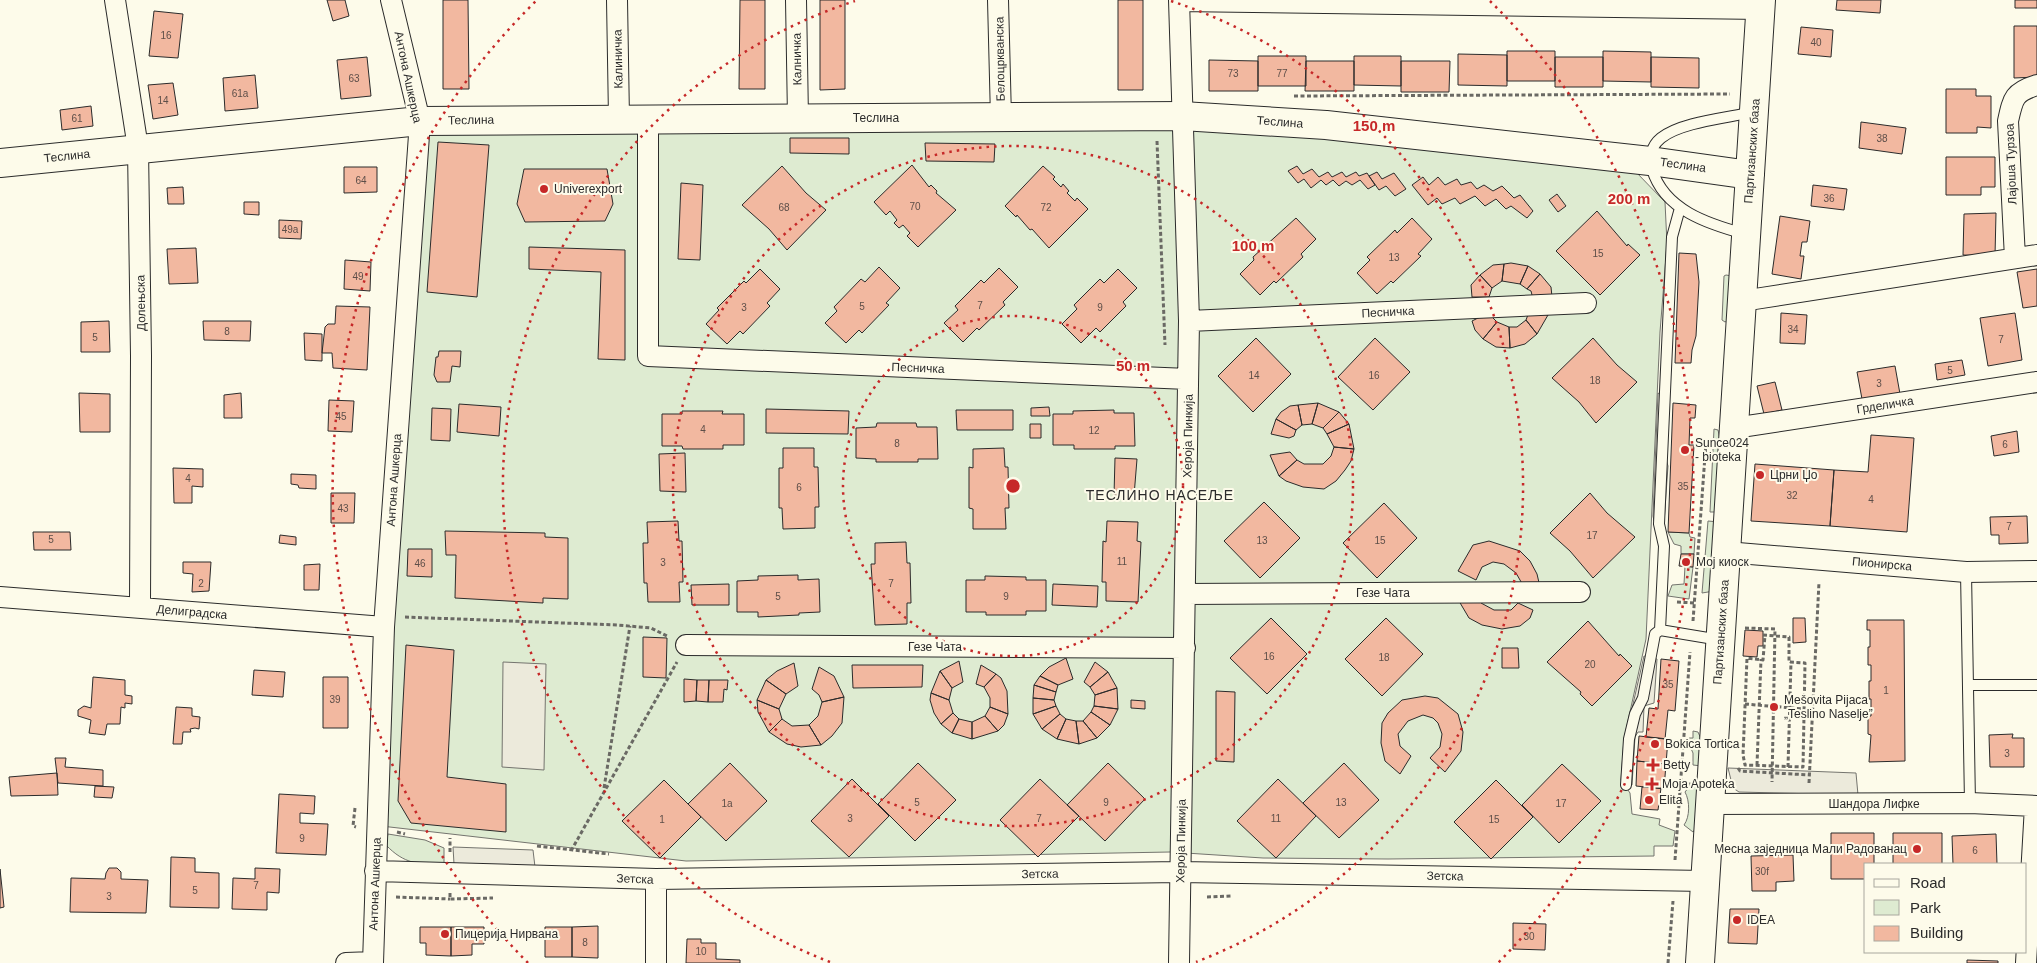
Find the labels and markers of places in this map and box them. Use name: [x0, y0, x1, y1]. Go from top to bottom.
place label: Univerexport: [554, 182, 623, 196]
marker: Univerexport: [538, 183, 550, 195]
place label: Sunce024 - bioteka: [1695, 436, 1749, 464]
marker: Sunce024 - bioteka: [1679, 444, 1691, 456]
place label: Црни Џо: [1770, 468, 1818, 482]
marker: Црни Џо: [1754, 469, 1766, 481]
centre of rings: [1004, 477, 1022, 495]
place label: Мој киоск: [1696, 555, 1749, 569]
marker: Мој киоск: [1680, 556, 1692, 568]
place label: Mešovita Pijaca „Teslino Naselje”: [1784, 693, 1873, 721]
marker: Mešovita Pijaca „Teslino Naselje”: [1768, 701, 1780, 713]
place label: Bokica Tortica: [1665, 737, 1740, 751]
marker: Bokica Tortica: [1649, 738, 1661, 750]
place label: Betty: [1663, 758, 1690, 772]
marker: Betty: [1647, 759, 1659, 771]
place label: Moja Apoteka: [1662, 777, 1735, 791]
marker: Moja Apoteka: [1646, 778, 1658, 790]
place label: Elita: [1659, 793, 1683, 807]
marker: Elita: [1643, 794, 1655, 806]
place label: Месна заједница Мали Радованац: [1714, 842, 1907, 856]
marker: Месна заједница Мали Радованац: [1911, 843, 1923, 855]
place label: IDEA: [1747, 913, 1775, 927]
marker: IDEA: [1731, 914, 1743, 926]
place label: Пицерија Нирвана: [455, 927, 558, 941]
marker: Пицерија Нирвана: [439, 928, 451, 940]

